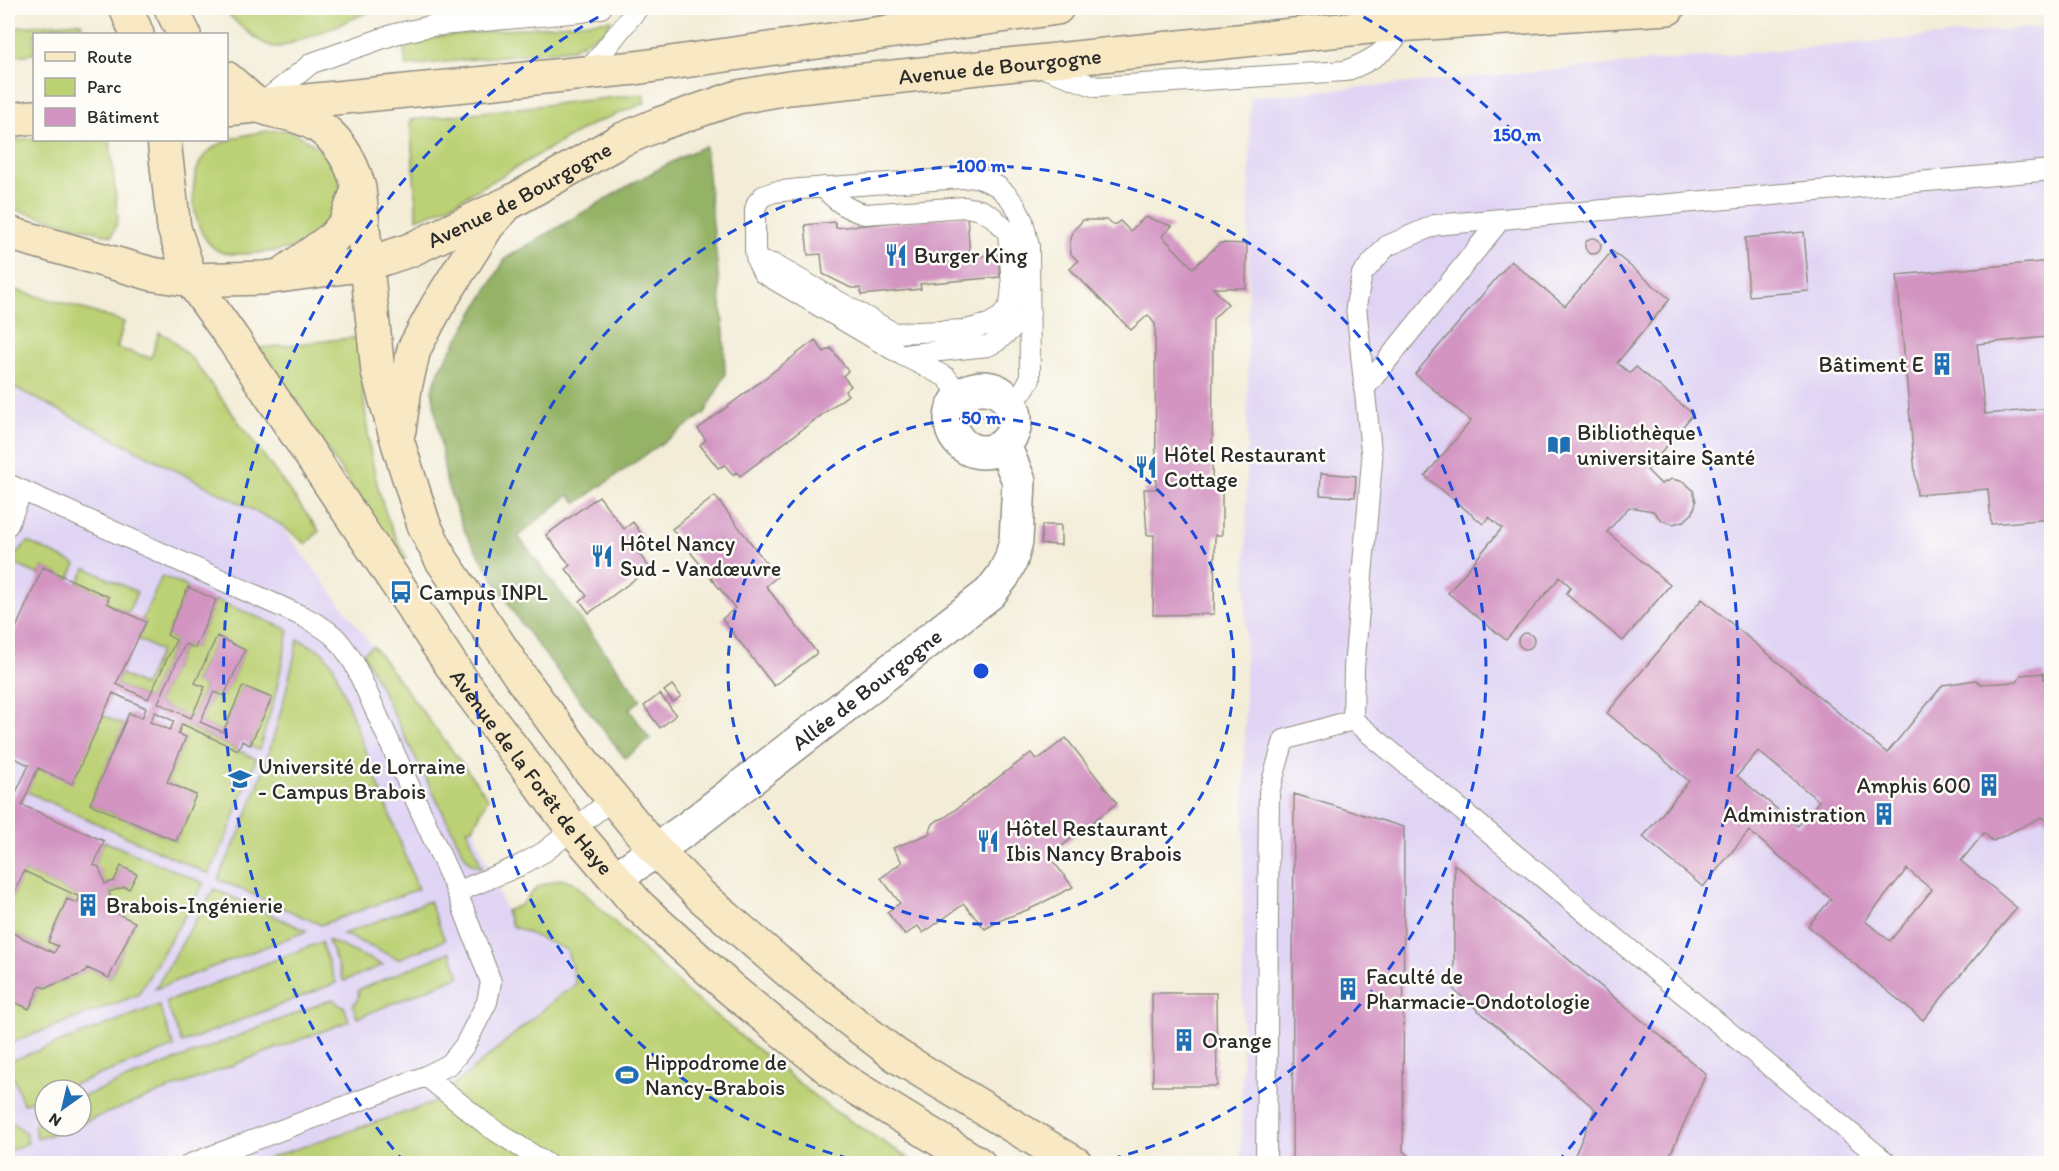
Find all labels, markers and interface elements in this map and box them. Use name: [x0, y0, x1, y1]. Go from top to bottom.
legend: [33, 33, 228, 141]
street label: Avenue de Bourgogne: [897, 42, 1103, 90]
text: Route: [87, 46, 132, 68]
text: Parc: [87, 76, 121, 98]
text: Bâtiment: [87, 106, 160, 128]
text: 150 m: [1493, 124, 1542, 146]
street label: Avenue de Bourgogne: [423, 135, 616, 253]
text: 100 m: [956, 155, 1007, 177]
restaurant icon: Burger King: [883, 242, 909, 268]
place label: Burger King: [914, 242, 1028, 269]
place label: Bâtiment E: [1819, 351, 1924, 378]
building icon: Bâtiment E: [1929, 351, 1955, 377]
text: 50 m: [961, 407, 1002, 429]
place label: Bibliothèque universitaire Santé: [1577, 419, 1755, 471]
library icon: Bibliothèque universitaire Santé: [1546, 432, 1572, 458]
place label: Hôtel Restaurant Cottage: [1164, 441, 1326, 493]
restaurant icon: Hôtel Restaurant Cottage: [1133, 454, 1159, 480]
place label: Hôtel Nancy Sud - Vandœuvre: [620, 530, 781, 582]
restaurant icon: Hôtel Nancy Sud - Vandœuvre: [589, 543, 615, 569]
bus stop icon: Campus INPL: [388, 579, 414, 605]
place label: Campus INPL: [419, 579, 548, 606]
street label: Allée de Bourgogne: [786, 622, 947, 756]
centre of rings: [971, 661, 991, 681]
street label: Avenue de la Forêt de Haye: [444, 664, 620, 880]
place label: Université de Lorraine - Campus Brabois: [258, 753, 466, 805]
school or university icon: Université de Lorraine - Campus Brabois: [227, 766, 253, 792]
place label: Amphis 600: [1857, 772, 1971, 799]
building icon: Amphis 600: [1976, 772, 2002, 798]
place label: Administration: [1723, 801, 1866, 828]
building icon: Administration: [1871, 801, 1897, 827]
place label: Hôtel Restaurant Ibis Nancy Brabois: [1006, 815, 1182, 867]
restaurant icon: Hôtel Restaurant Ibis Nancy Brabois: [975, 828, 1001, 854]
building icon: Brabois-Ingénierie: [75, 892, 101, 918]
place label: Brabois-Ingénierie: [106, 892, 283, 919]
place label: Faculté de Pharmacie-Ondotologie: [1366, 963, 1590, 1015]
building icon: Faculté de Pharmacie-Ondotologie: [1335, 976, 1361, 1002]
building icon: Orange: [1171, 1027, 1197, 1053]
place label: Orange: [1202, 1027, 1272, 1054]
place label: Hippodrome de Nancy-Brabois: [645, 1049, 787, 1101]
sports icon: Hippodrome de Nancy-Brabois: [614, 1062, 640, 1088]
north arrow: [33, 1078, 93, 1138]
text: N: [45, 1109, 65, 1131]

